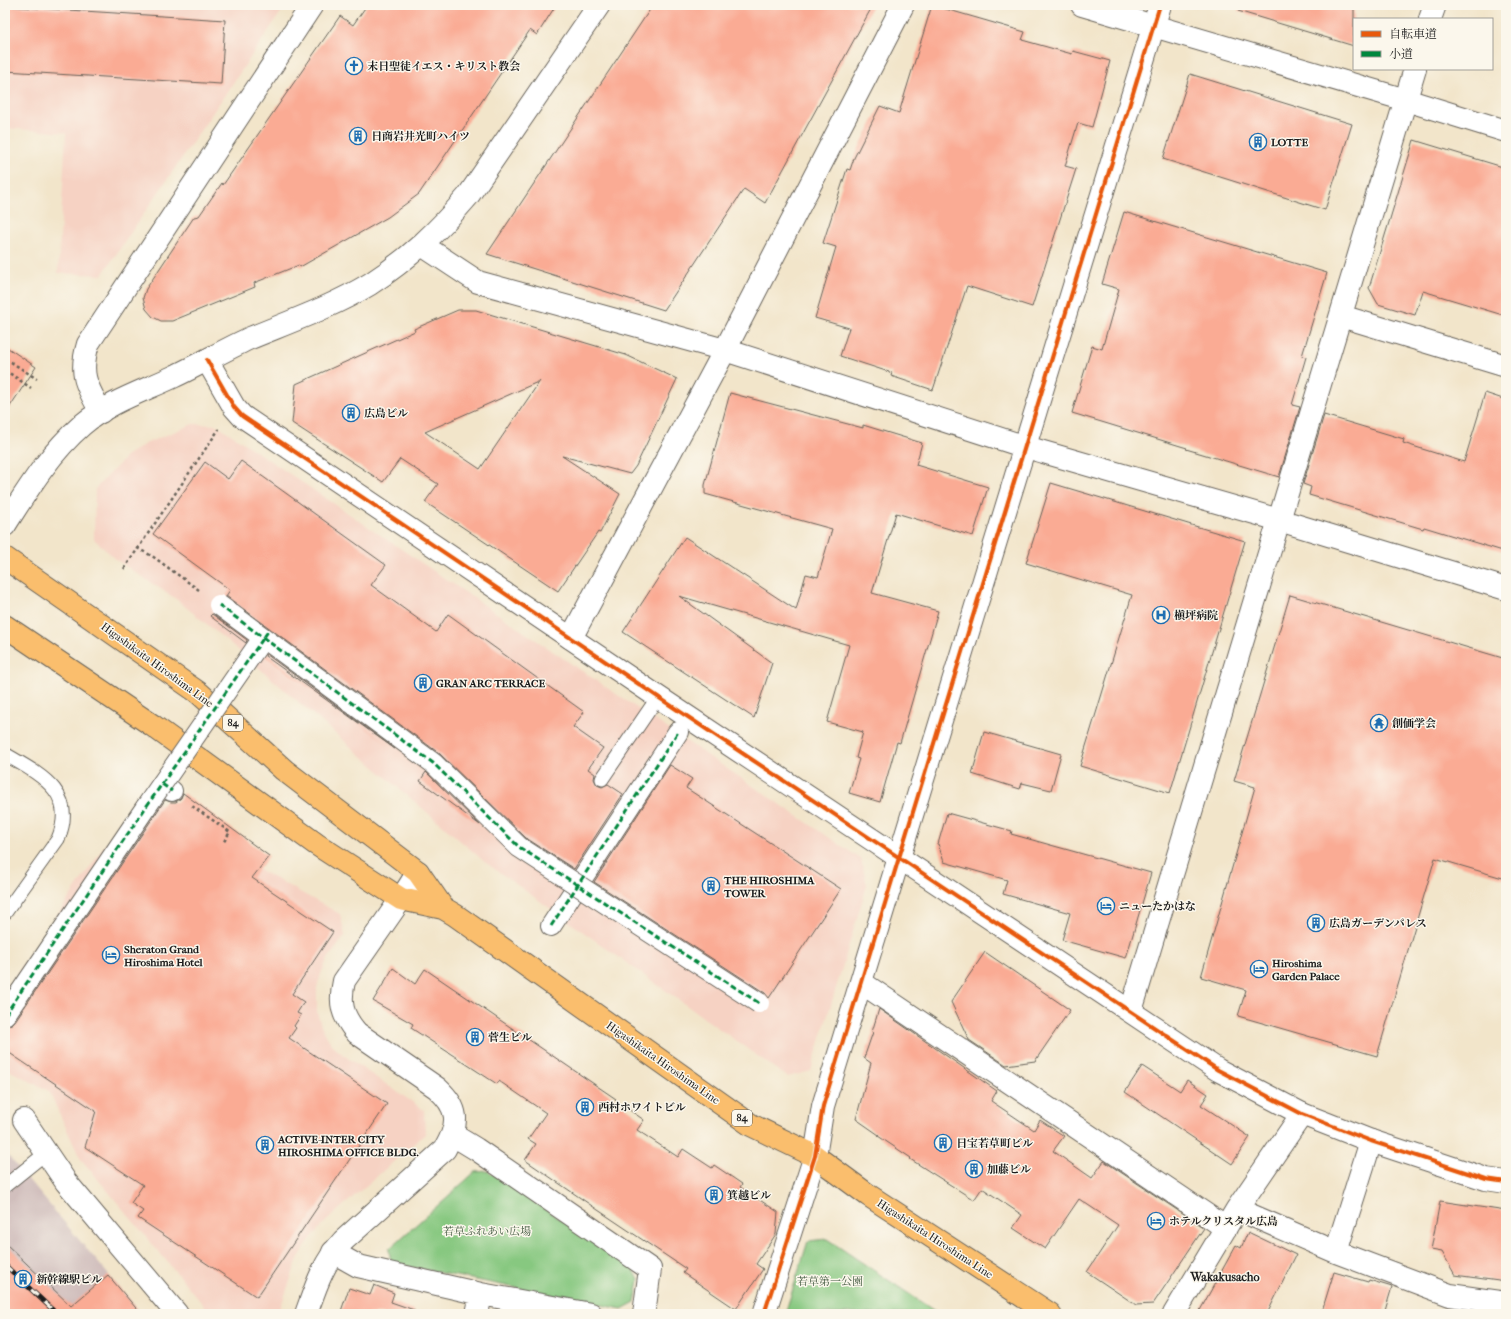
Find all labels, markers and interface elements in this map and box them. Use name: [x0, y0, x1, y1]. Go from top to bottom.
legend: [1353, 18, 1493, 70]
text: 自転車道: [1389, 27, 1437, 41]
text: 小道: [1389, 47, 1413, 61]
church icon: 末日聖徒イエス・キリスト教会: [344, 56, 364, 76]
place label: 末日聖徒イエス・キリスト教会: [367, 60, 520, 73]
building icon: 日商岩井光町ハイツ: [348, 126, 368, 146]
place label: 日商岩井光町ハイツ: [371, 130, 470, 143]
building icon: LOTTE: [1248, 132, 1268, 152]
place label: LOTTE: [1271, 136, 1308, 149]
building icon: 広島ビル: [341, 403, 361, 423]
place label: 広島ビル: [364, 407, 408, 420]
hospital icon: 槇坪病院: [1151, 605, 1171, 625]
place label: 槇坪病院: [1174, 609, 1218, 622]
street label: Higashikaita Hiroshima Line: [98, 620, 216, 710]
building icon: GRAN ARC TERRACE: [413, 673, 433, 693]
place label: GRAN ARC TERRACE: [436, 677, 546, 690]
temple icon: 創価学会: [1369, 713, 1389, 733]
road number: 84: [223, 715, 243, 731]
place label: 創価学会: [1392, 717, 1436, 730]
place label: THE HIROSHIMA TOWER: [723, 874, 815, 900]
building icon: THE HIROSHIMA TOWER: [701, 876, 721, 896]
hotel icon: ニューたかはな: [1096, 896, 1116, 916]
place label: ニューたかはな: [1119, 900, 1196, 913]
building icon: 広島ガーデンパレス: [1306, 913, 1326, 933]
place label: 広島ガーデンパレス: [1329, 917, 1427, 930]
place label: Sheraton Grand Hiroshima Hotel: [124, 943, 204, 969]
hotel icon: Sheraton Grand Hiroshima Hotel: [101, 945, 121, 965]
place label: Hiroshima Garden Palace: [1272, 957, 1340, 983]
hotel icon: Hiroshima Garden Palace: [1249, 959, 1269, 979]
street label: Higashikaita Hiroshima Line: [604, 1019, 723, 1107]
building icon: 菅生ビル: [465, 1027, 485, 1047]
place label: 菅生ビル: [488, 1031, 532, 1044]
building icon: 西村ホワイトビル: [575, 1097, 595, 1117]
place label: 西村ホワイトビル: [598, 1101, 686, 1114]
road number: 84: [732, 1110, 752, 1126]
place label: ACTIVE-INTER CITY HIROSHIMA OFFICE BLDG.: [277, 1133, 419, 1159]
building icon: 日宝若草町ビル: [933, 1133, 953, 1153]
building icon: ACTIVE-INTER CITY HIROSHIMA OFFICE BLDG.: [255, 1135, 275, 1155]
place label: 日宝若草町ビル: [956, 1137, 1033, 1150]
building icon: 加藤ビル: [964, 1159, 984, 1179]
place label: 加藤ビル: [987, 1163, 1031, 1176]
building icon: 箕越ビル: [704, 1185, 724, 1205]
place label: 箕越ビル: [727, 1189, 771, 1202]
street label: Higashikaita Hiroshima Line: [875, 1197, 996, 1282]
hotel icon: ホテルクリスタル広島: [1146, 1211, 1166, 1231]
place label: ホテルクリスタル広島: [1169, 1215, 1278, 1228]
park label: 若草ふれあい広場: [443, 1225, 531, 1238]
building icon: 新幹線駅ビル: [13, 1269, 33, 1289]
district label: Wakakusacho: [1189, 1270, 1260, 1284]
place label: 新幹線駅ビル: [36, 1273, 102, 1286]
park label: 若草第一公園: [797, 1275, 863, 1288]

